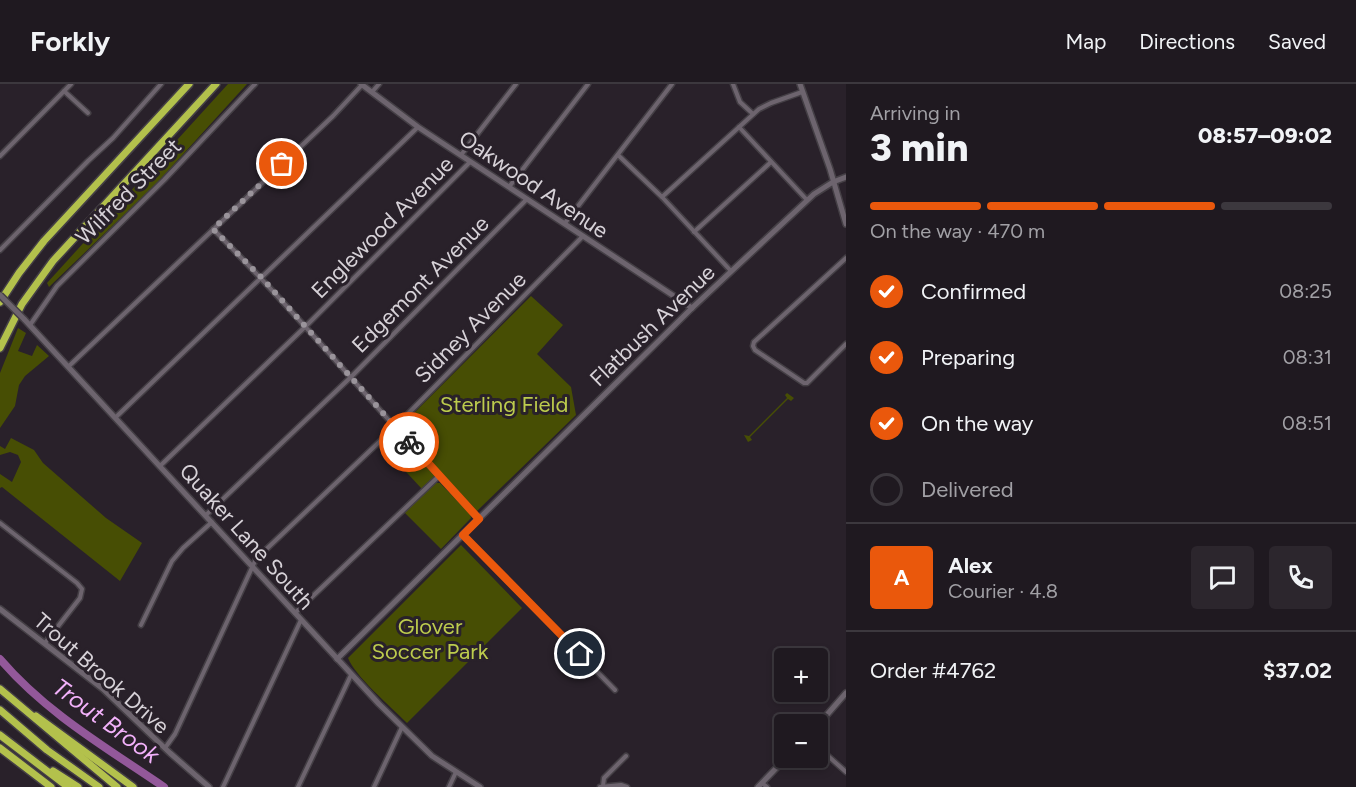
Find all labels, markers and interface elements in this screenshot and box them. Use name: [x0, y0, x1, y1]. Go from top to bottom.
text: Forkly: [30, 24, 110, 58]
text: Map: [1065, 29, 1106, 54]
text: Directions: [1139, 29, 1235, 54]
text: Saved: [1268, 29, 1326, 54]
text: Arriving in: [870, 101, 960, 125]
text: 08:57–09:02: [1198, 122, 1332, 149]
text: 3 min: [870, 124, 968, 171]
street label: Oakwood Avenue: [454, 125, 613, 244]
street label: Wilfred Street: [70, 133, 187, 250]
pin: [256, 138, 307, 189]
icon: bag: [265, 147, 298, 180]
street label: Englewood Avenue: [306, 151, 459, 304]
street label: Edgemont Avenue: [346, 210, 495, 359]
text: On the way · 470 m: [870, 219, 1045, 243]
street label: Flatbush Avenue: [584, 259, 721, 392]
street label: Sidney Avenue: [409, 266, 532, 389]
icon: check: [870, 275, 903, 308]
text: Confirmed: [921, 278, 1026, 305]
text: 08:25: [1279, 279, 1332, 303]
icon: check: [870, 341, 903, 374]
text: Preparing: [921, 344, 1015, 371]
text: 08:31: [1283, 345, 1332, 369]
park label: Sterling Field: [440, 391, 568, 418]
icon: check: [870, 407, 903, 440]
text: On the way: [921, 410, 1033, 437]
text: 08:51: [1282, 411, 1332, 435]
courier: [379, 412, 439, 472]
icon: bike: [393, 426, 426, 459]
street label: Quaker Lane South: [174, 458, 319, 615]
text: Delivered: [921, 476, 1014, 503]
button: chat: [1191, 546, 1254, 609]
button: phone: [1269, 546, 1332, 609]
text: Alex: [948, 552, 993, 579]
text: A: [894, 564, 909, 591]
text: Courier · 4.8: [948, 579, 1058, 603]
street label: Trout Brook Drive: [29, 607, 175, 739]
park label: Glover Soccer Park: [372, 613, 489, 665]
pin: [554, 628, 605, 679]
icon: home: [563, 637, 596, 670]
map controls: [774, 648, 828, 768]
button: +: [774, 648, 828, 702]
text: Order #4762: [870, 657, 996, 684]
text: $37.02: [1263, 657, 1332, 684]
water label: Trout Brook: [47, 673, 165, 769]
button: −: [774, 714, 828, 768]

